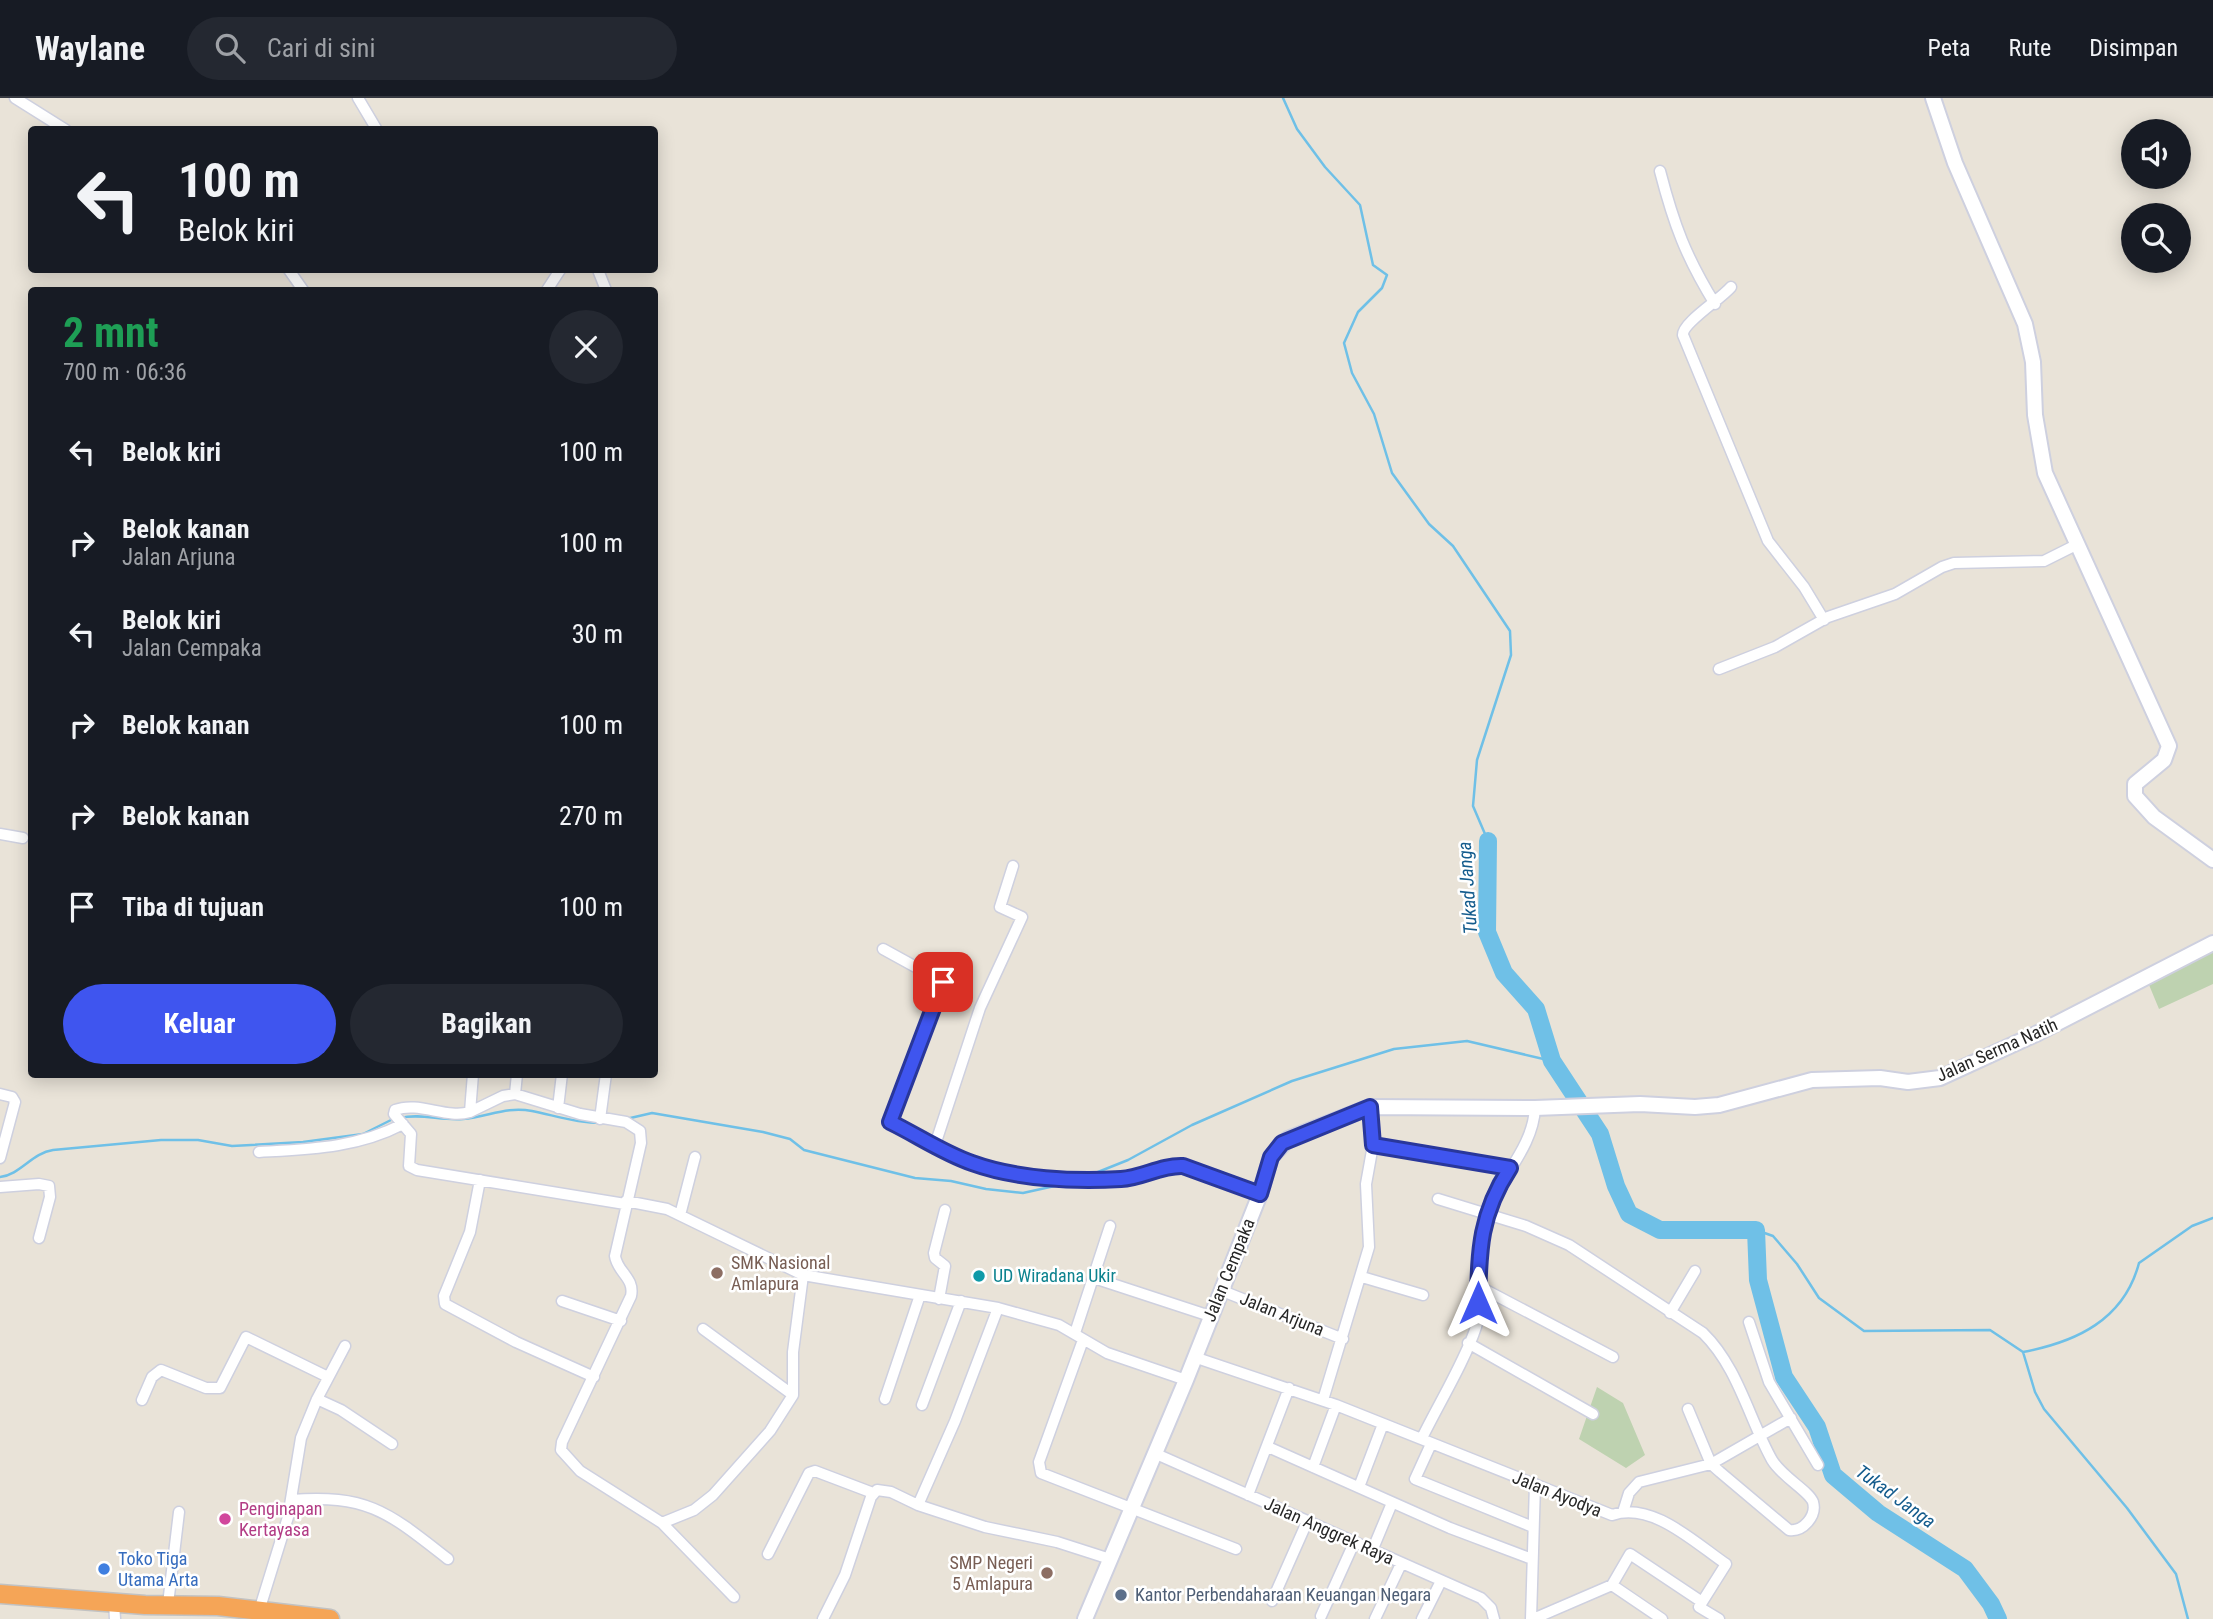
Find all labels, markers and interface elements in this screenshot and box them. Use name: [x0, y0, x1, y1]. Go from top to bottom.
search box: [187, 17, 677, 80]
text: Waylane: [35, 29, 145, 68]
icon: search: [211, 29, 249, 67]
text: Cari di sini: [267, 33, 375, 63]
text: Peta: [1928, 34, 1971, 62]
text: Rute: [2009, 34, 2051, 62]
text: Disimpan: [2089, 34, 2178, 62]
map controls: [2121, 119, 2191, 273]
button: sound: [2121, 119, 2191, 189]
text: 100 m: [178, 152, 300, 209]
icon: left: [63, 154, 154, 245]
button: search: [2121, 203, 2191, 273]
text: Belok kiri: [178, 211, 295, 249]
text: 2 mnt: [63, 308, 159, 357]
button: close: [549, 310, 623, 384]
text: 700 m · 06:36: [63, 359, 187, 386]
icon: left: [63, 433, 101, 471]
text: Belok kiri: [122, 437, 221, 467]
text: 100 m: [559, 437, 623, 467]
text: Belok kanan: [122, 514, 249, 544]
icon: right: [63, 524, 101, 562]
text: 100 m: [559, 528, 623, 558]
text: Jalan Arjuna: [122, 544, 236, 571]
text: Belok kiri: [122, 605, 221, 635]
icon: left: [63, 615, 101, 653]
text: 30 m: [572, 619, 623, 649]
text: Jalan Cempaka: [122, 635, 262, 662]
icon: right: [63, 706, 101, 744]
text: Belok kanan: [122, 710, 249, 740]
text: 100 m: [559, 710, 623, 740]
icon: right: [63, 797, 101, 835]
text: Belok kanan: [122, 801, 249, 831]
text: 270 m: [559, 801, 623, 831]
water label: Tukad Janga: [1453, 841, 1482, 935]
icon: arrive: [63, 888, 101, 926]
text: Tiba di tujuan: [122, 892, 264, 922]
text: 100 m: [559, 892, 623, 922]
pin: [913, 952, 973, 1012]
icon: arrive: [924, 963, 962, 1001]
button: Keluar: [63, 984, 336, 1064]
button: Bagikan: [350, 984, 623, 1064]
street label: Jalan Serma Natih: [1933, 1013, 2061, 1086]
street label: Jalan Cempaka: [1198, 1215, 1259, 1324]
place label: SMK Nasional Amlapura: [731, 1252, 831, 1294]
marker: SMK Nasional Amlapura: [709, 1265, 725, 1281]
place label: UD Wiradana Ukir: [993, 1265, 1116, 1286]
position arrow: [1441, 1266, 1515, 1340]
marker: UD Wiradana Ukir: [971, 1268, 987, 1284]
street label: Jalan Arjuna: [1237, 1287, 1327, 1340]
water label: Tukad Janga: [1851, 1460, 1940, 1533]
street label: Jalan Ayodya: [1510, 1466, 1605, 1521]
street label: Jalan Anggrek Raya: [1261, 1493, 1397, 1569]
place label: Penginapan Kertayasa: [239, 1498, 323, 1540]
marker: Penginapan Kertayasa: [217, 1511, 233, 1527]
place label: Toko Tiga Utama Arta: [118, 1548, 199, 1590]
place label: SMP Negeri 5 Amlapura: [949, 1552, 1033, 1594]
marker: Toko Tiga Utama Arta: [96, 1561, 112, 1577]
marker: SMP Negeri 5 Amlapura: [1039, 1565, 1055, 1581]
place label: Kantor Perbendaharaan Keuangan Negara: [1135, 1584, 1431, 1605]
marker: Kantor Perbendaharaan Keuangan Negara: [1113, 1587, 1129, 1603]

